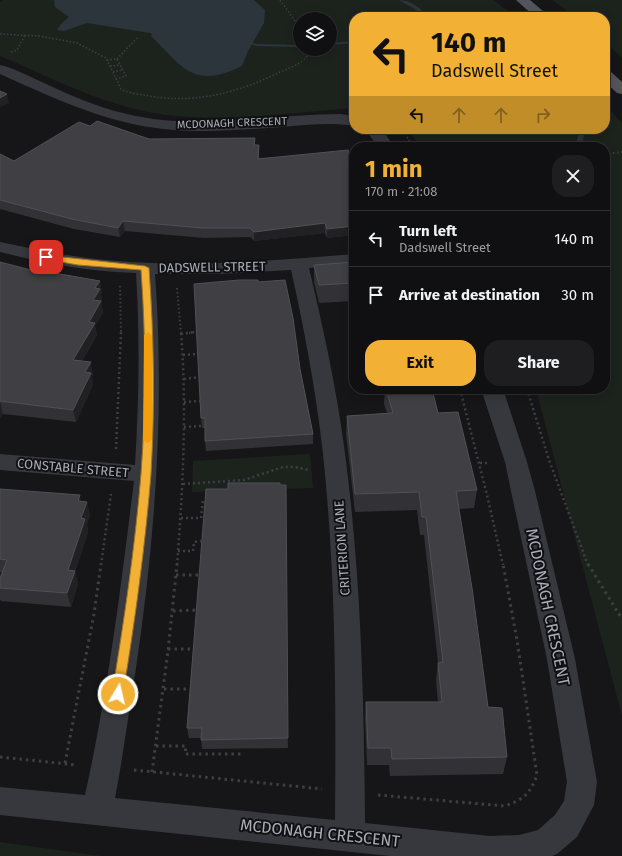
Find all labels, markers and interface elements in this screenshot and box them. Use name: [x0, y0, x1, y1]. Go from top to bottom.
map controls: [293, 12, 337, 56]
button: layers: [293, 12, 337, 56]
text: 140 m: [431, 26, 507, 59]
icon: left: [365, 28, 417, 80]
text: Dadswell Street: [431, 60, 558, 82]
icon: left: [406, 104, 428, 126]
icon: ahead: [448, 104, 470, 126]
icon: ahead: [490, 104, 512, 126]
icon: right: [532, 104, 554, 126]
street label: MCDONAGH CRESCENT: [177, 115, 288, 131]
text: 1 min: [365, 155, 423, 183]
button: close: [552, 155, 594, 197]
text: 170 m · 21:08: [365, 184, 437, 199]
text: Turn left: [399, 222, 457, 240]
icon: left: [365, 228, 387, 250]
text: 140 m: [554, 230, 594, 248]
pin: [29, 240, 63, 274]
text: Dadswell Street: [399, 240, 491, 255]
icon: arrive: [35, 246, 57, 268]
street label: DADSWELL STREET: [158, 259, 266, 275]
icon: arrive: [365, 284, 387, 306]
text: Arrive at destination: [399, 286, 540, 304]
text: 30 m: [561, 286, 594, 304]
button: Exit: [365, 340, 476, 386]
button: Share: [484, 340, 594, 386]
street label: CONSTABLE STREET: [17, 456, 130, 480]
street label: CRITERION LANE: [331, 500, 353, 596]
street label: MCDONAGH CRESCENT: [522, 527, 574, 688]
position arrow: [97, 673, 139, 715]
street label: MCDONAGH CRESCENT: [239, 815, 401, 851]

